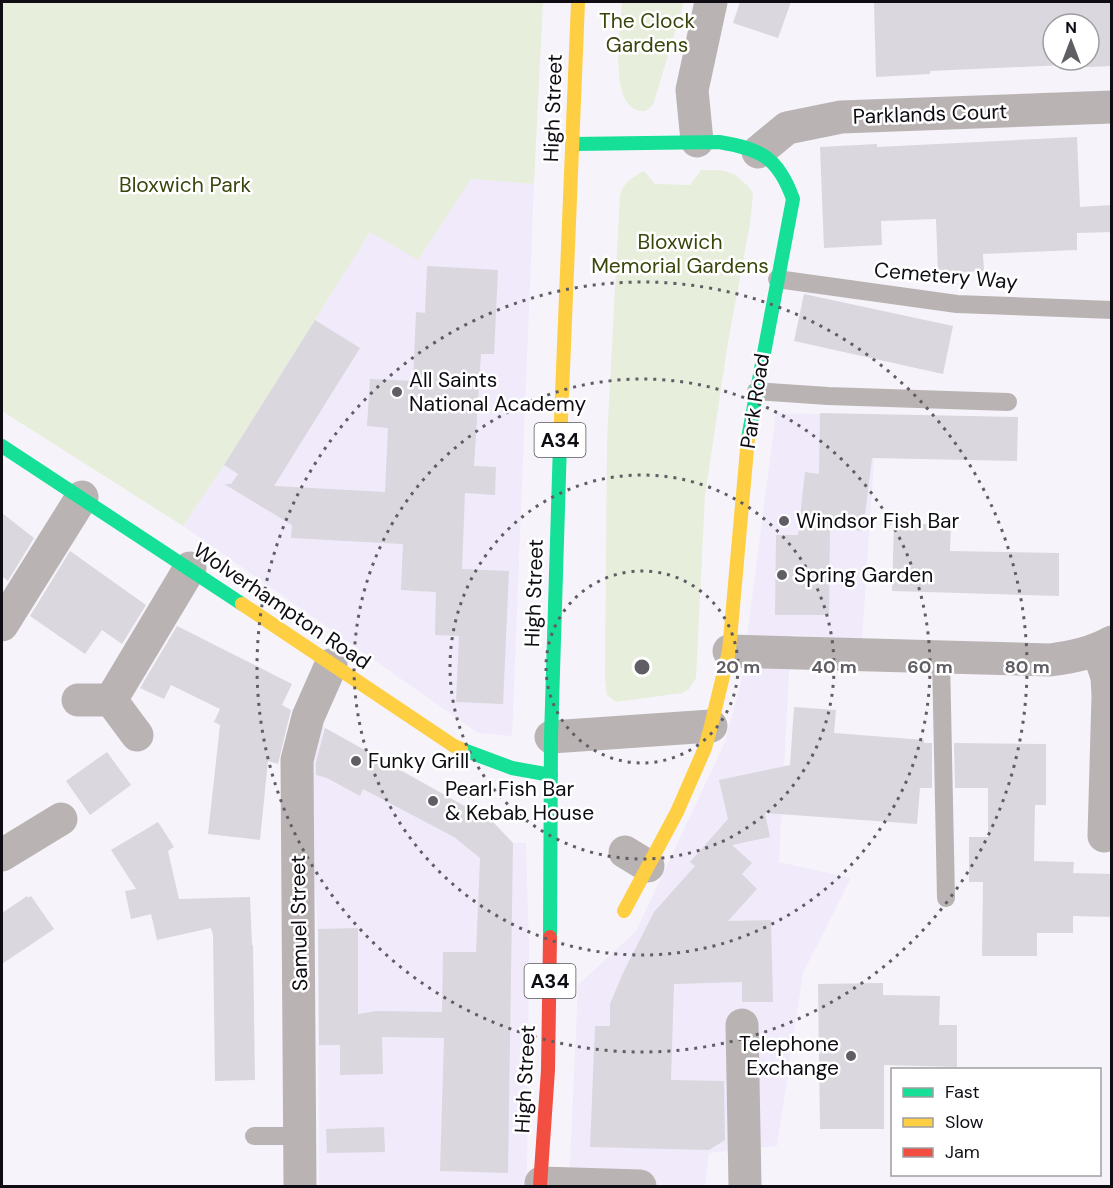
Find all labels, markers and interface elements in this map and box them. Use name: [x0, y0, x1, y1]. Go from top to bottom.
park label: The Clock Gardens: [599, 7, 695, 59]
north arrow: [1041, 12, 1101, 72]
text: N: [1065, 17, 1077, 38]
street label: High Street: [537, 53, 569, 163]
street label: Parklands Court: [852, 97, 1008, 131]
park label: Bloxwich Park: [119, 171, 251, 199]
park label: Bloxwich Memorial Gardens: [591, 228, 769, 280]
street label: Cemetery Way: [873, 256, 1019, 296]
street label: Park Road: [734, 351, 776, 451]
place label: All Saints National Academy: [409, 366, 586, 418]
marker: All Saints National Academy: [390, 385, 404, 399]
road number: A34: [534, 423, 586, 457]
place label: Windsor Fish Bar: [796, 507, 960, 535]
marker: Windsor Fish Bar: [777, 514, 791, 528]
street label: Wolverhampton Road: [188, 536, 376, 676]
street label: High Street: [518, 538, 550, 648]
place label: Spring Garden: [794, 561, 933, 589]
marker: Spring Garden: [775, 568, 789, 582]
text: 20 m: [716, 655, 760, 679]
text: 40 m: [811, 655, 857, 679]
text: 60 m: [907, 655, 953, 679]
text: 80 m: [1004, 655, 1050, 679]
centre of rings: [632, 657, 652, 677]
place label: Funky Grill: [368, 747, 469, 775]
marker: Funky Grill: [349, 754, 363, 768]
place label: Pearl Fish Bar & Kebab House: [445, 775, 594, 827]
marker: Pearl Fish Bar & Kebab House: [426, 794, 440, 808]
street label: Samuel Street: [284, 855, 314, 991]
road number: A34: [524, 964, 576, 998]
street label: High Street: [508, 1024, 542, 1134]
place label: Telephone Exchange: [739, 1030, 839, 1082]
marker: Telephone Exchange: [844, 1049, 858, 1063]
legend: [891, 1068, 1101, 1176]
text: Fast: [945, 1080, 980, 1104]
text: Slow: [945, 1110, 984, 1134]
text: Jam: [945, 1140, 980, 1164]

